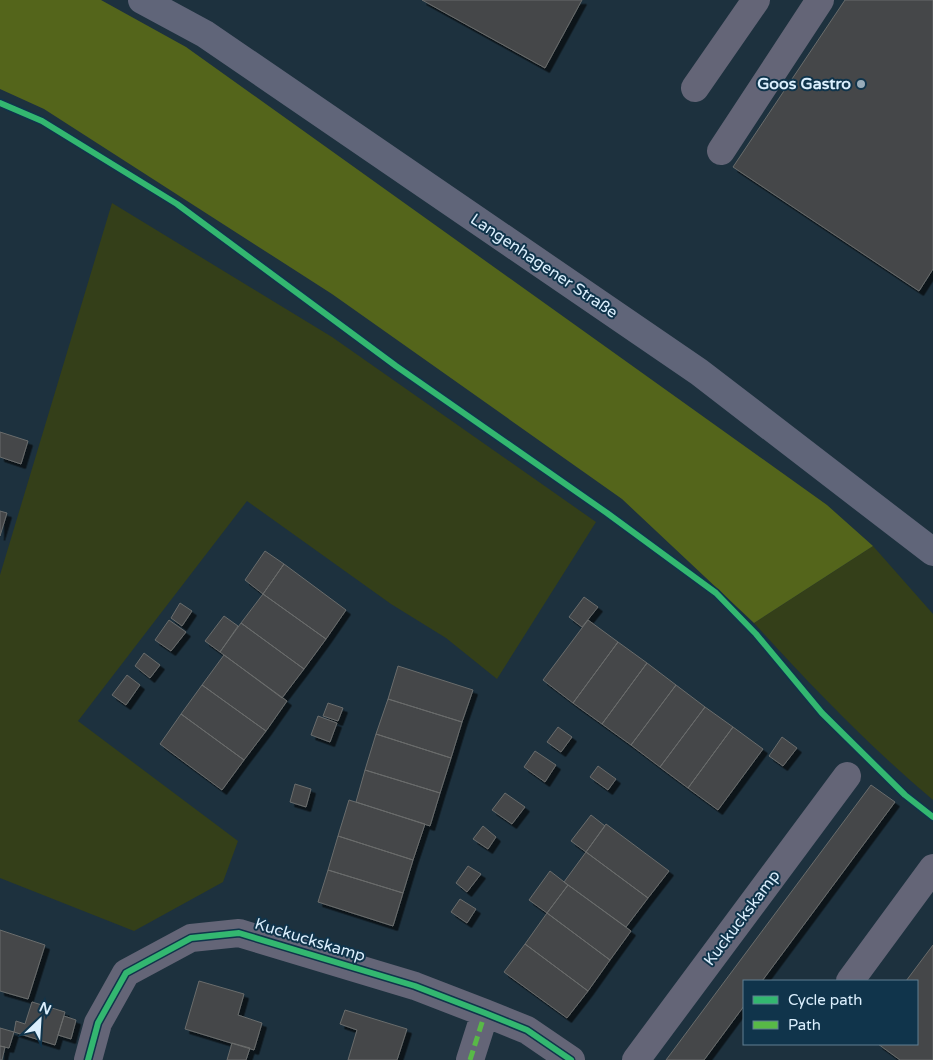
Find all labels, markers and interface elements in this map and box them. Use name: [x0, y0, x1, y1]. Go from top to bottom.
place label: Goos Gastro: [757, 74, 851, 94]
marker: Goos Gastro: [855, 78, 867, 90]
street label: Langenhagener Straße: [467, 209, 621, 323]
street label: Kuckuckskamp: [700, 866, 784, 970]
street label: Kuckuckskamp: [252, 914, 368, 966]
legend: [743, 980, 918, 1045]
text: Cycle path: [788, 991, 862, 1009]
north arrow: [15, 995, 65, 1045]
text: N: [37, 999, 54, 1019]
text: Path: [788, 1016, 821, 1034]

